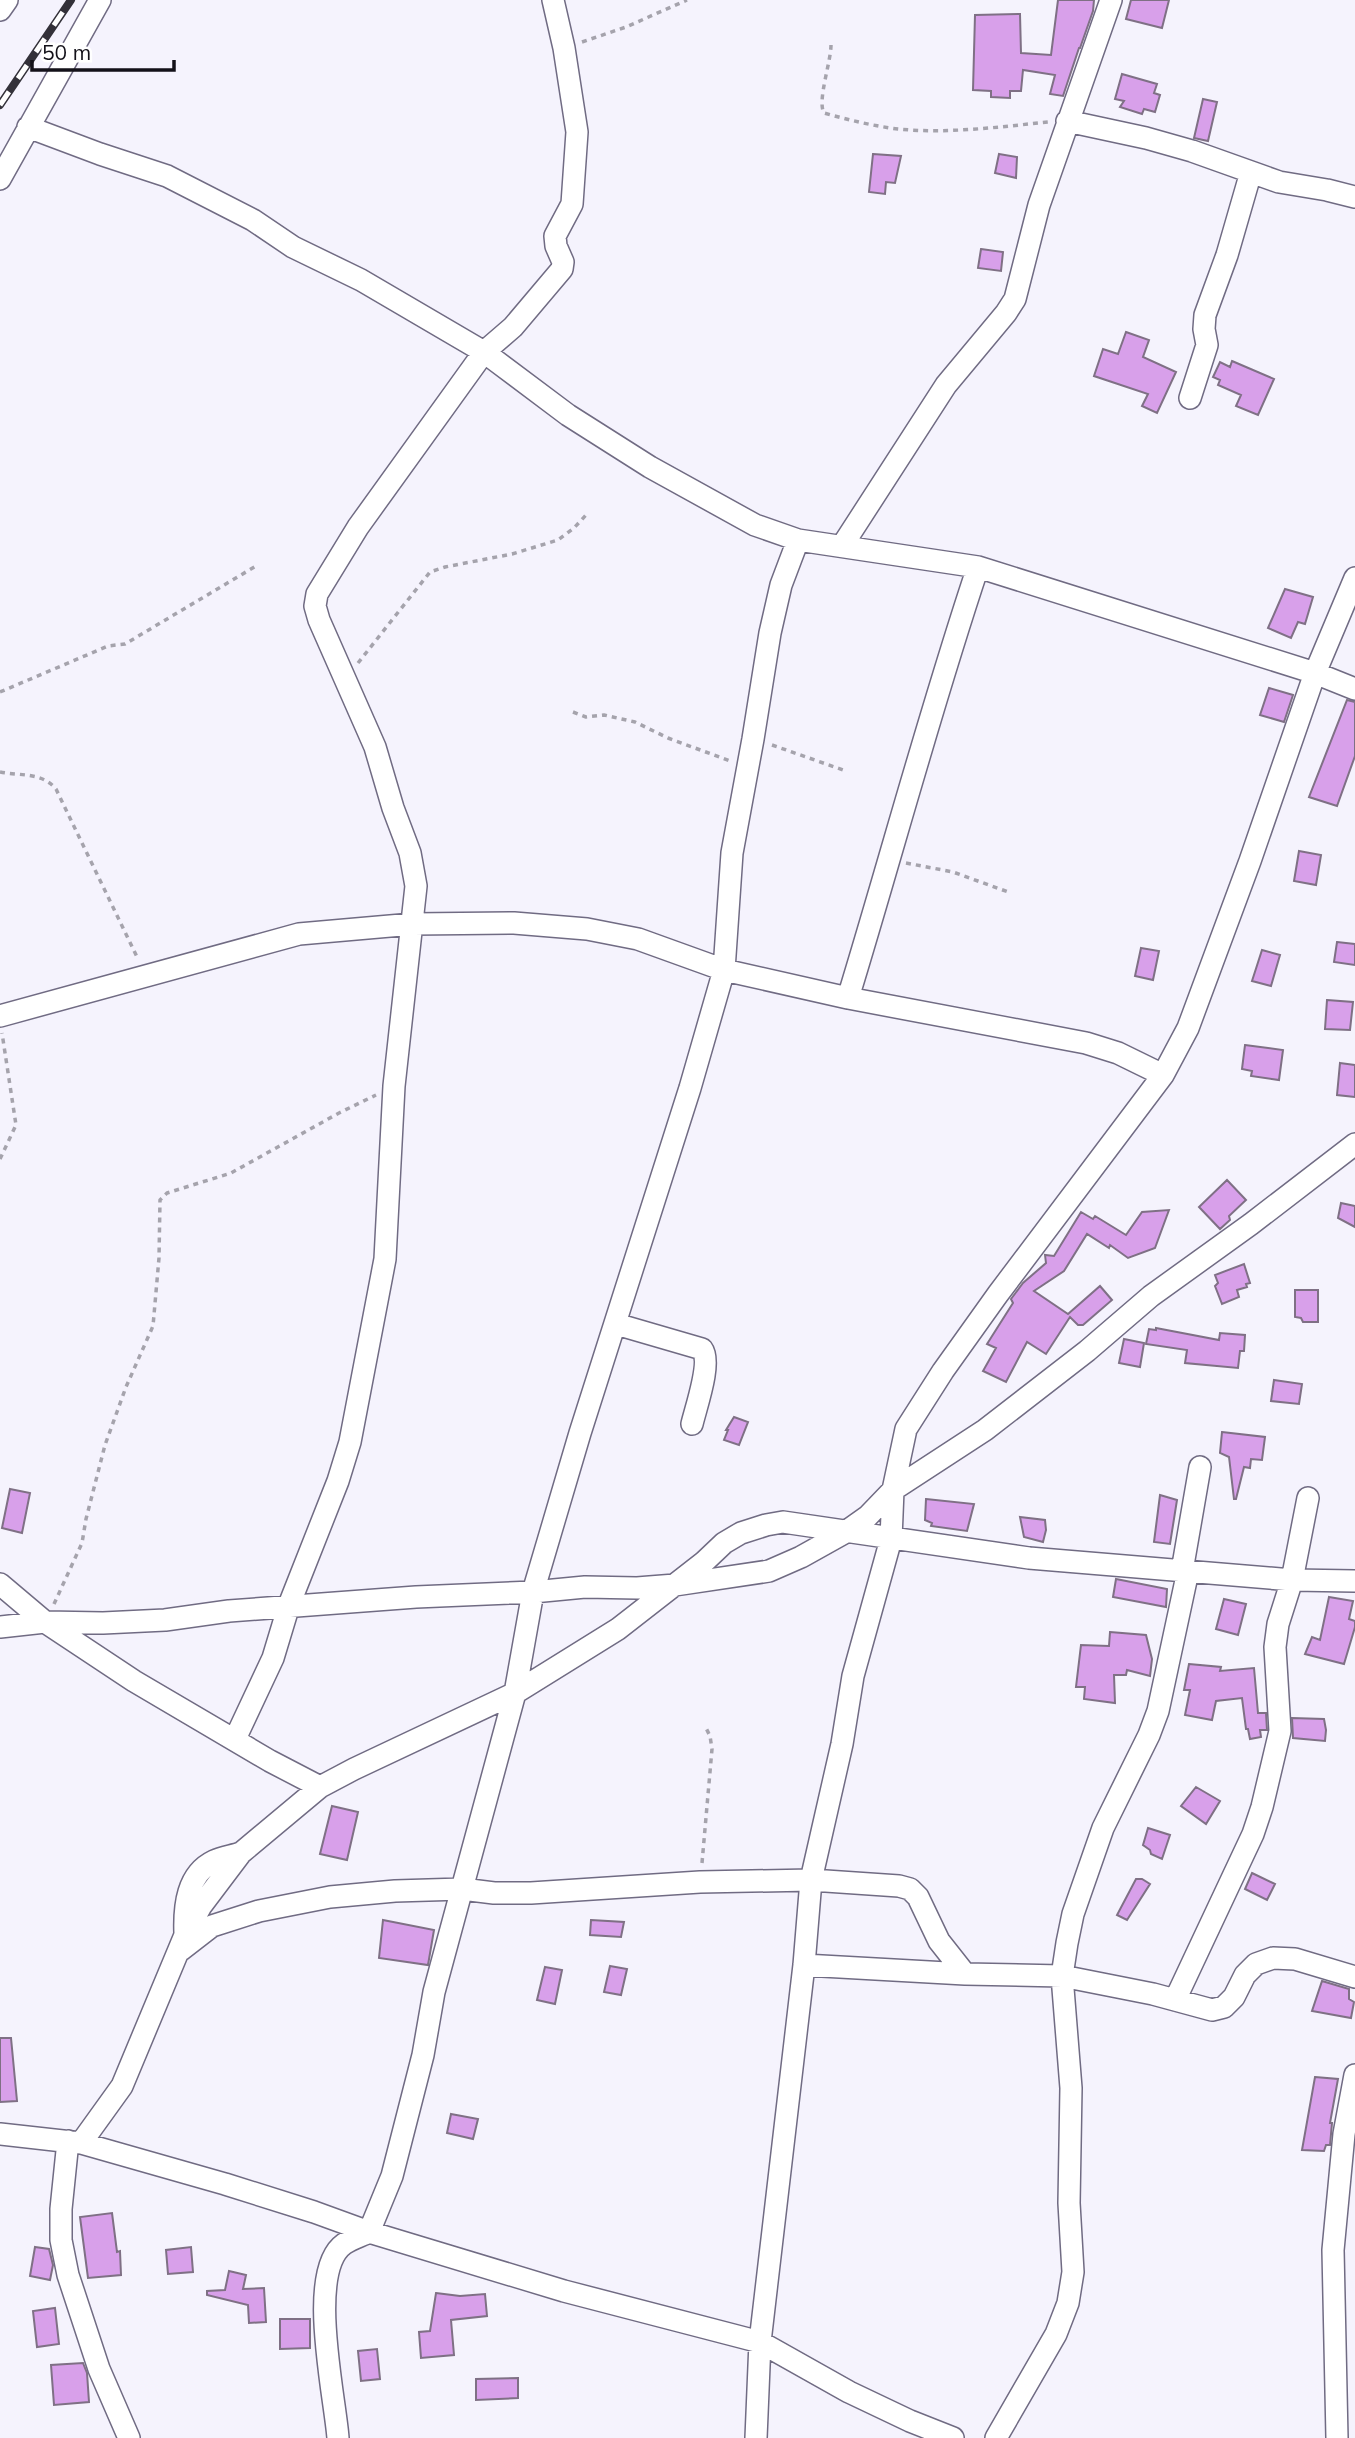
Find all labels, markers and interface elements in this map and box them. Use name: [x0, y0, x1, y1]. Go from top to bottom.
scale bar: [32, 28, 173, 72]
text: 50 m: [42, 39, 91, 65]

